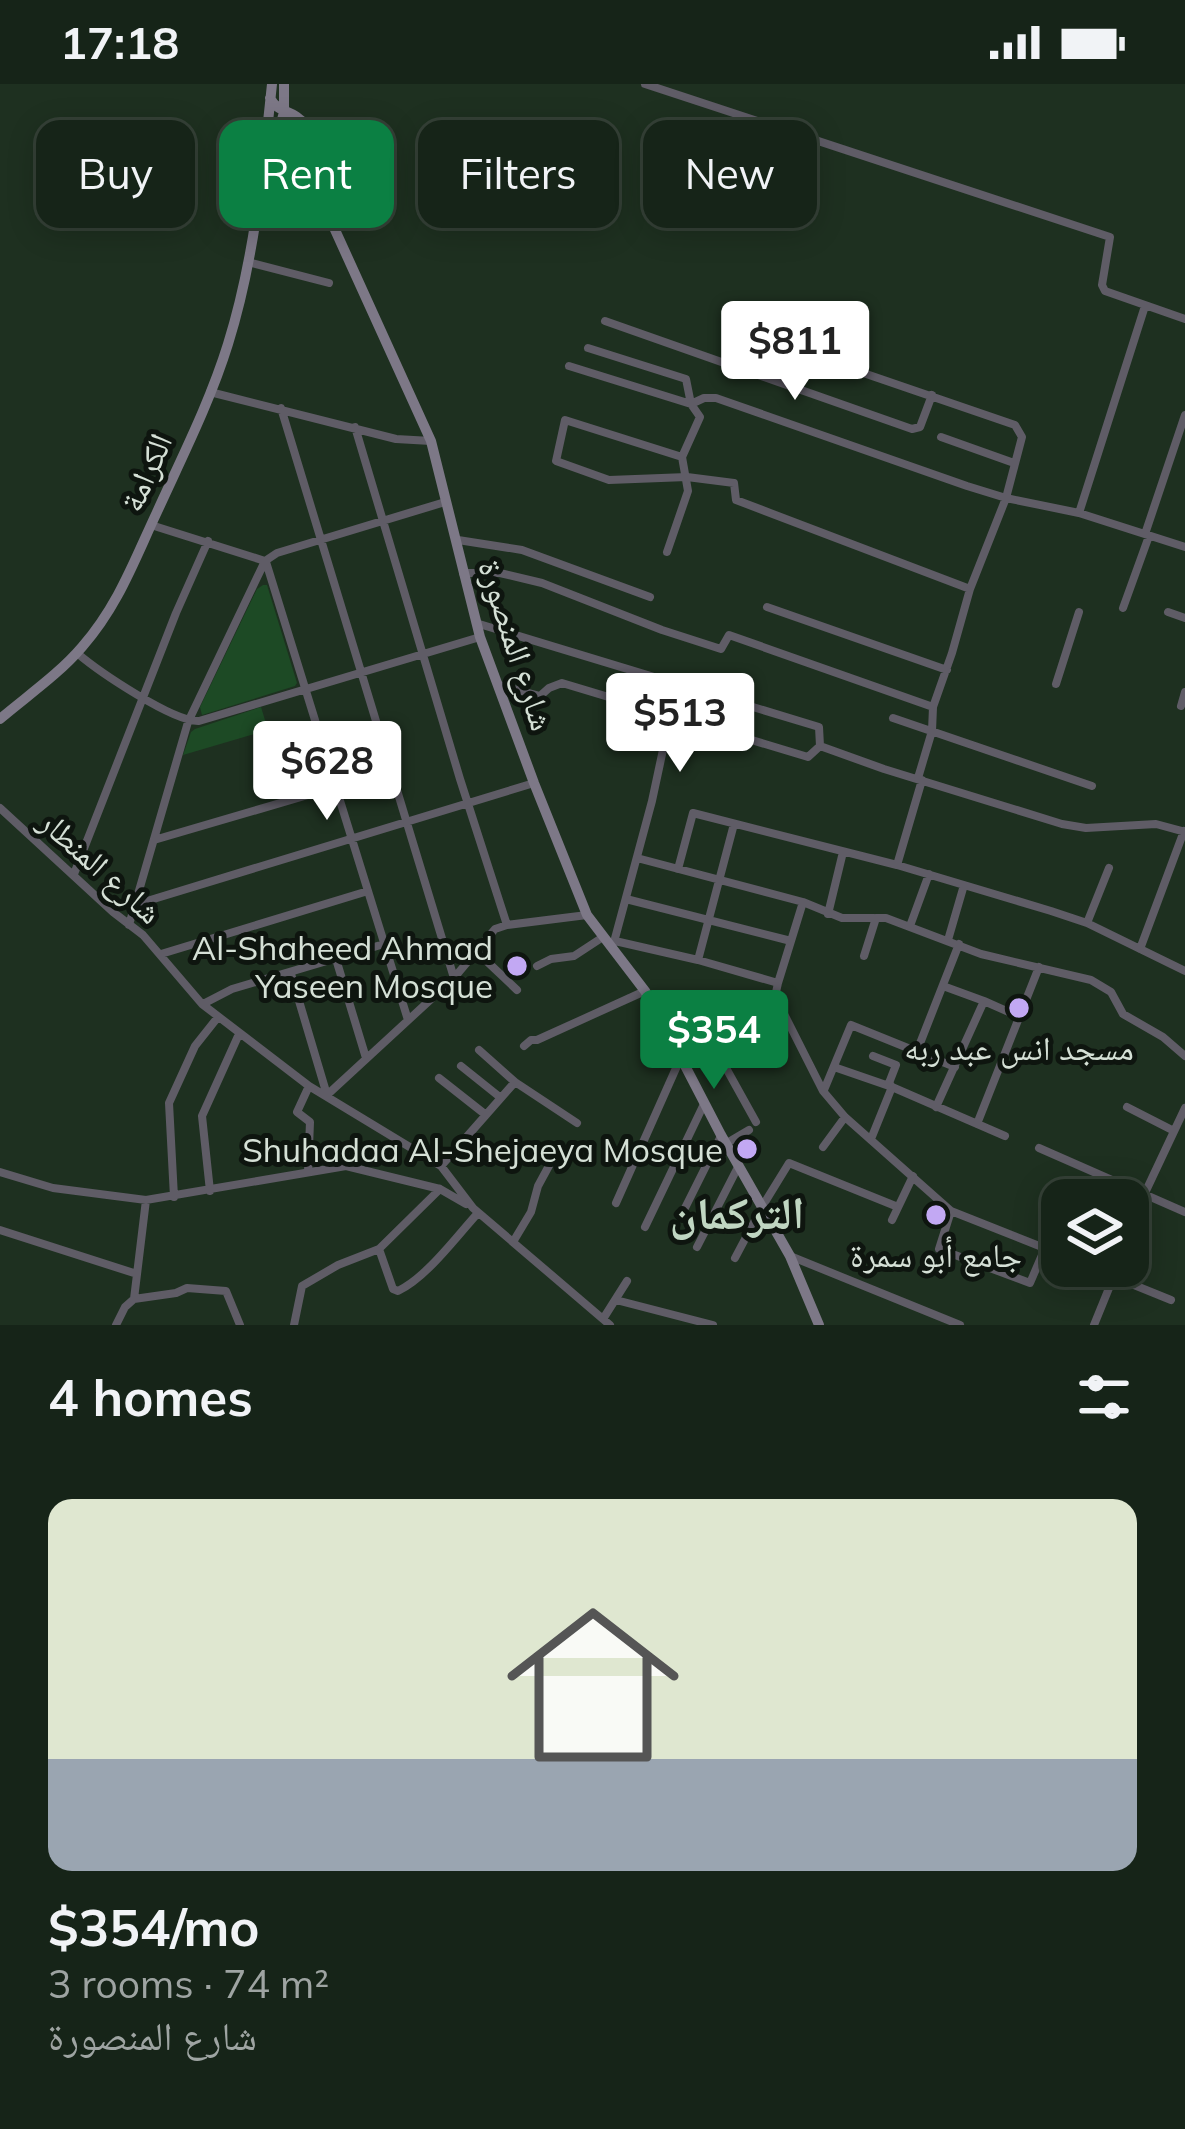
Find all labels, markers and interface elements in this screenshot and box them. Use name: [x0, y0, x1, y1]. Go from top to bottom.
text: 17:18: [60, 14, 179, 70]
chip: Buy: [36, 120, 195, 228]
chip: Rent: [219, 120, 394, 228]
chip: Filters: [418, 120, 619, 228]
chip: New: [643, 120, 817, 228]
pin: $811: [724, 301, 866, 403]
text: $811: [748, 315, 842, 364]
street label: الكرامة: [110, 427, 180, 517]
street label: شارع المنصورة: [469, 555, 564, 736]
pin: $513: [609, 673, 751, 775]
text: $513: [633, 687, 727, 736]
pin: $628: [256, 721, 398, 823]
text: $628: [280, 735, 374, 784]
street label: شارع المنطار: [30, 799, 171, 933]
place label: Al-Shaheed Ahmad Yaseen Mosque: [192, 927, 493, 1006]
marker: Al-Shaheed Ahmad Yaseen Mosque: [504, 953, 530, 979]
pin: $354: [643, 990, 785, 1092]
marker: مسجد انس عبد ربه: [1006, 995, 1032, 1021]
text: $354: [667, 1004, 761, 1053]
place label: مسجد انس عبد ربه: [904, 1027, 1134, 1069]
place label: Shuhadaa Al-Shejaeya Mosque: [242, 1129, 723, 1170]
marker: Shuhadaa Al-Shejaeya Mosque: [734, 1136, 760, 1162]
map controls: [1041, 1179, 1149, 1287]
button: layers: [1041, 1179, 1149, 1287]
district label: التركمان: [669, 1184, 805, 1240]
marker: جامع أبو سمرة: [923, 1202, 949, 1228]
place label: جامع أبو سمرة: [850, 1234, 1022, 1277]
icon: filters: [1071, 1364, 1137, 1430]
text: 4 homes: [48, 1365, 253, 1429]
icon: home: [485, 1577, 701, 1793]
text: $354/mo: [48, 1895, 260, 1959]
text: 3 rooms · 74 m²: [48, 1959, 329, 2008]
text: شارع المنصورة: [48, 2011, 257, 2060]

